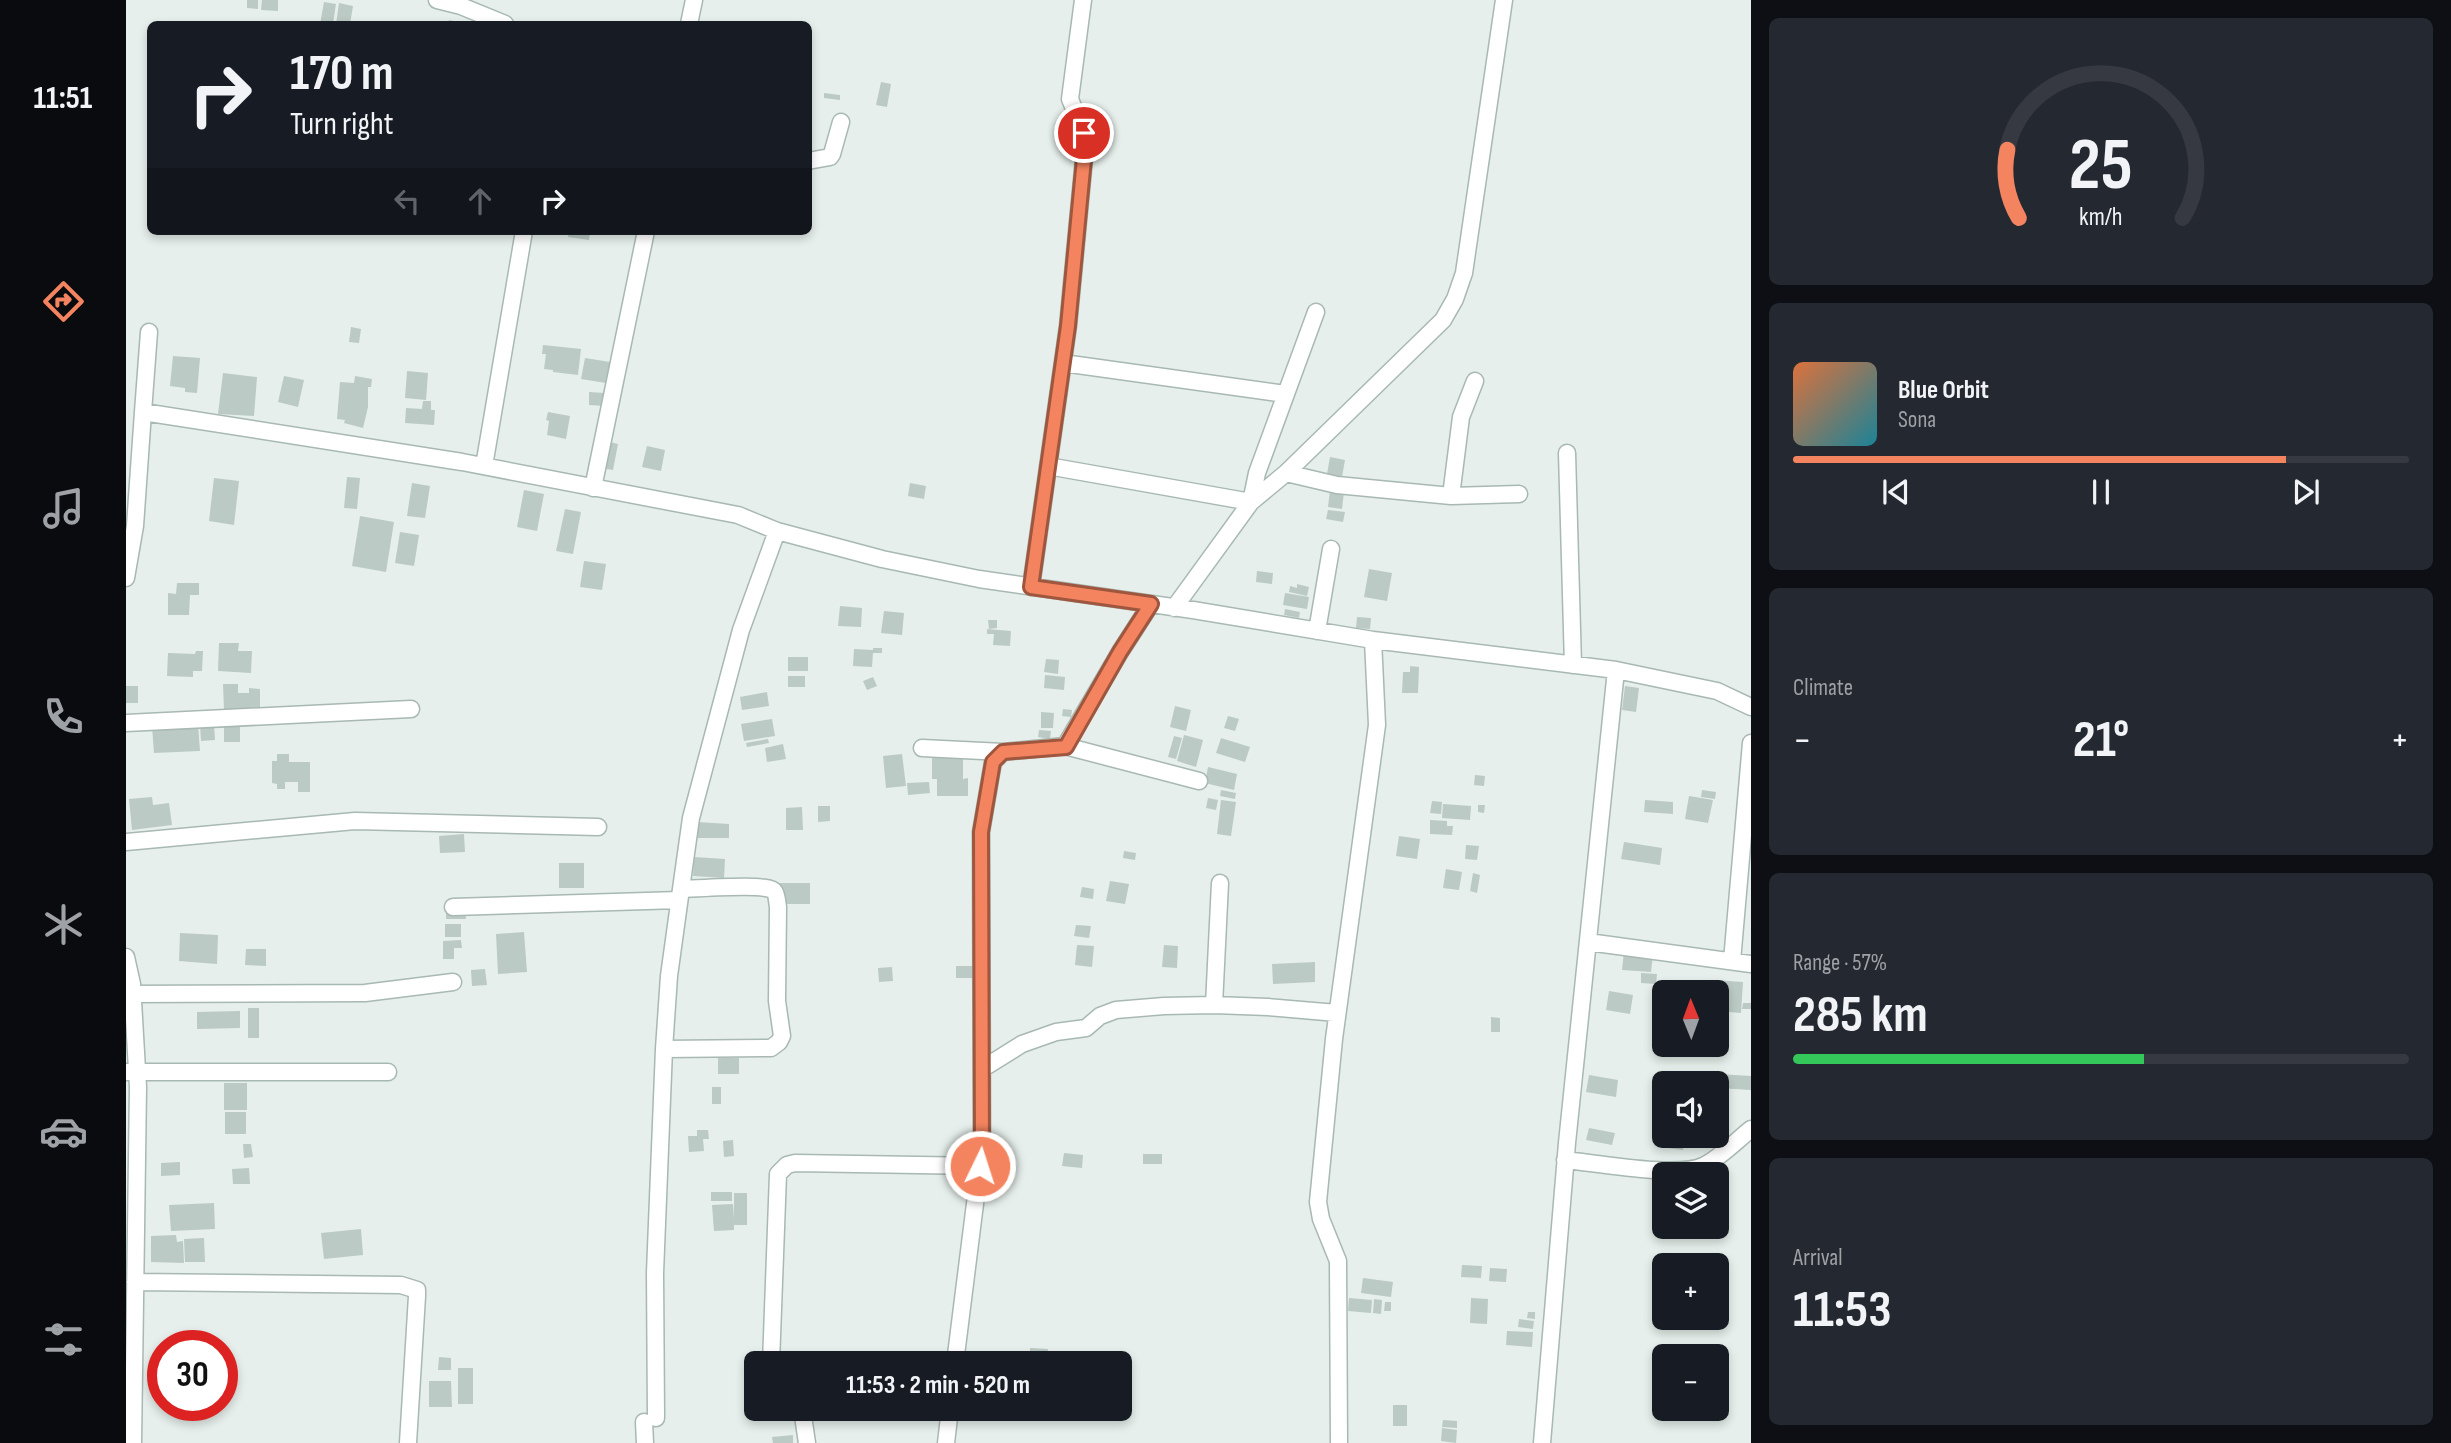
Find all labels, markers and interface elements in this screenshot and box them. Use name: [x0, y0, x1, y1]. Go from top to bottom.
text: 170 m: [290, 45, 394, 104]
icon: right: [175, 49, 266, 140]
text: 11:51: [34, 79, 92, 118]
pin: [1054, 103, 1114, 163]
text: Turn right: [290, 105, 394, 144]
icon: arrive: [1065, 114, 1103, 152]
text: 25: [2069, 122, 2133, 210]
icon: left: [388, 182, 426, 220]
icon: ahead: [461, 182, 499, 220]
icon: right: [534, 182, 572, 220]
text: km/h: [2079, 201, 2123, 232]
icon: directions: [39, 277, 88, 326]
text: Blue Orbit: [1898, 375, 1989, 406]
text: Sona: [1898, 406, 1936, 434]
icon: previous: [1877, 473, 1915, 511]
icon: pause: [2082, 473, 2120, 511]
icon: next: [2287, 473, 2325, 511]
icon: music: [39, 484, 88, 533]
text: Climate: [1793, 674, 1853, 702]
icon: phone: [39, 692, 88, 741]
text: 21°: [2073, 709, 2129, 772]
text: −: [1793, 718, 1812, 763]
text: +: [2390, 718, 2409, 763]
icon: climate: [39, 900, 88, 949]
text: Range · 57%: [1793, 949, 1887, 977]
north arrow: [1652, 980, 1729, 1057]
map controls: [1652, 980, 1729, 1421]
text: 285 km: [1793, 984, 1928, 1047]
button: sound: [1652, 1071, 1729, 1148]
icon: car: [39, 1107, 88, 1156]
position arrow: [943, 1129, 1017, 1203]
button: layers: [1652, 1162, 1729, 1239]
text: Arrival: [1793, 1244, 1842, 1272]
button: +: [1652, 1253, 1729, 1330]
text: 11:53: [1793, 1279, 1892, 1342]
icon: filters: [39, 1315, 88, 1364]
speed limit sign: 30: [147, 1330, 238, 1421]
button: −: [1652, 1344, 1729, 1421]
text: 11:53 · 2 min · 520 m: [846, 1370, 1030, 1401]

